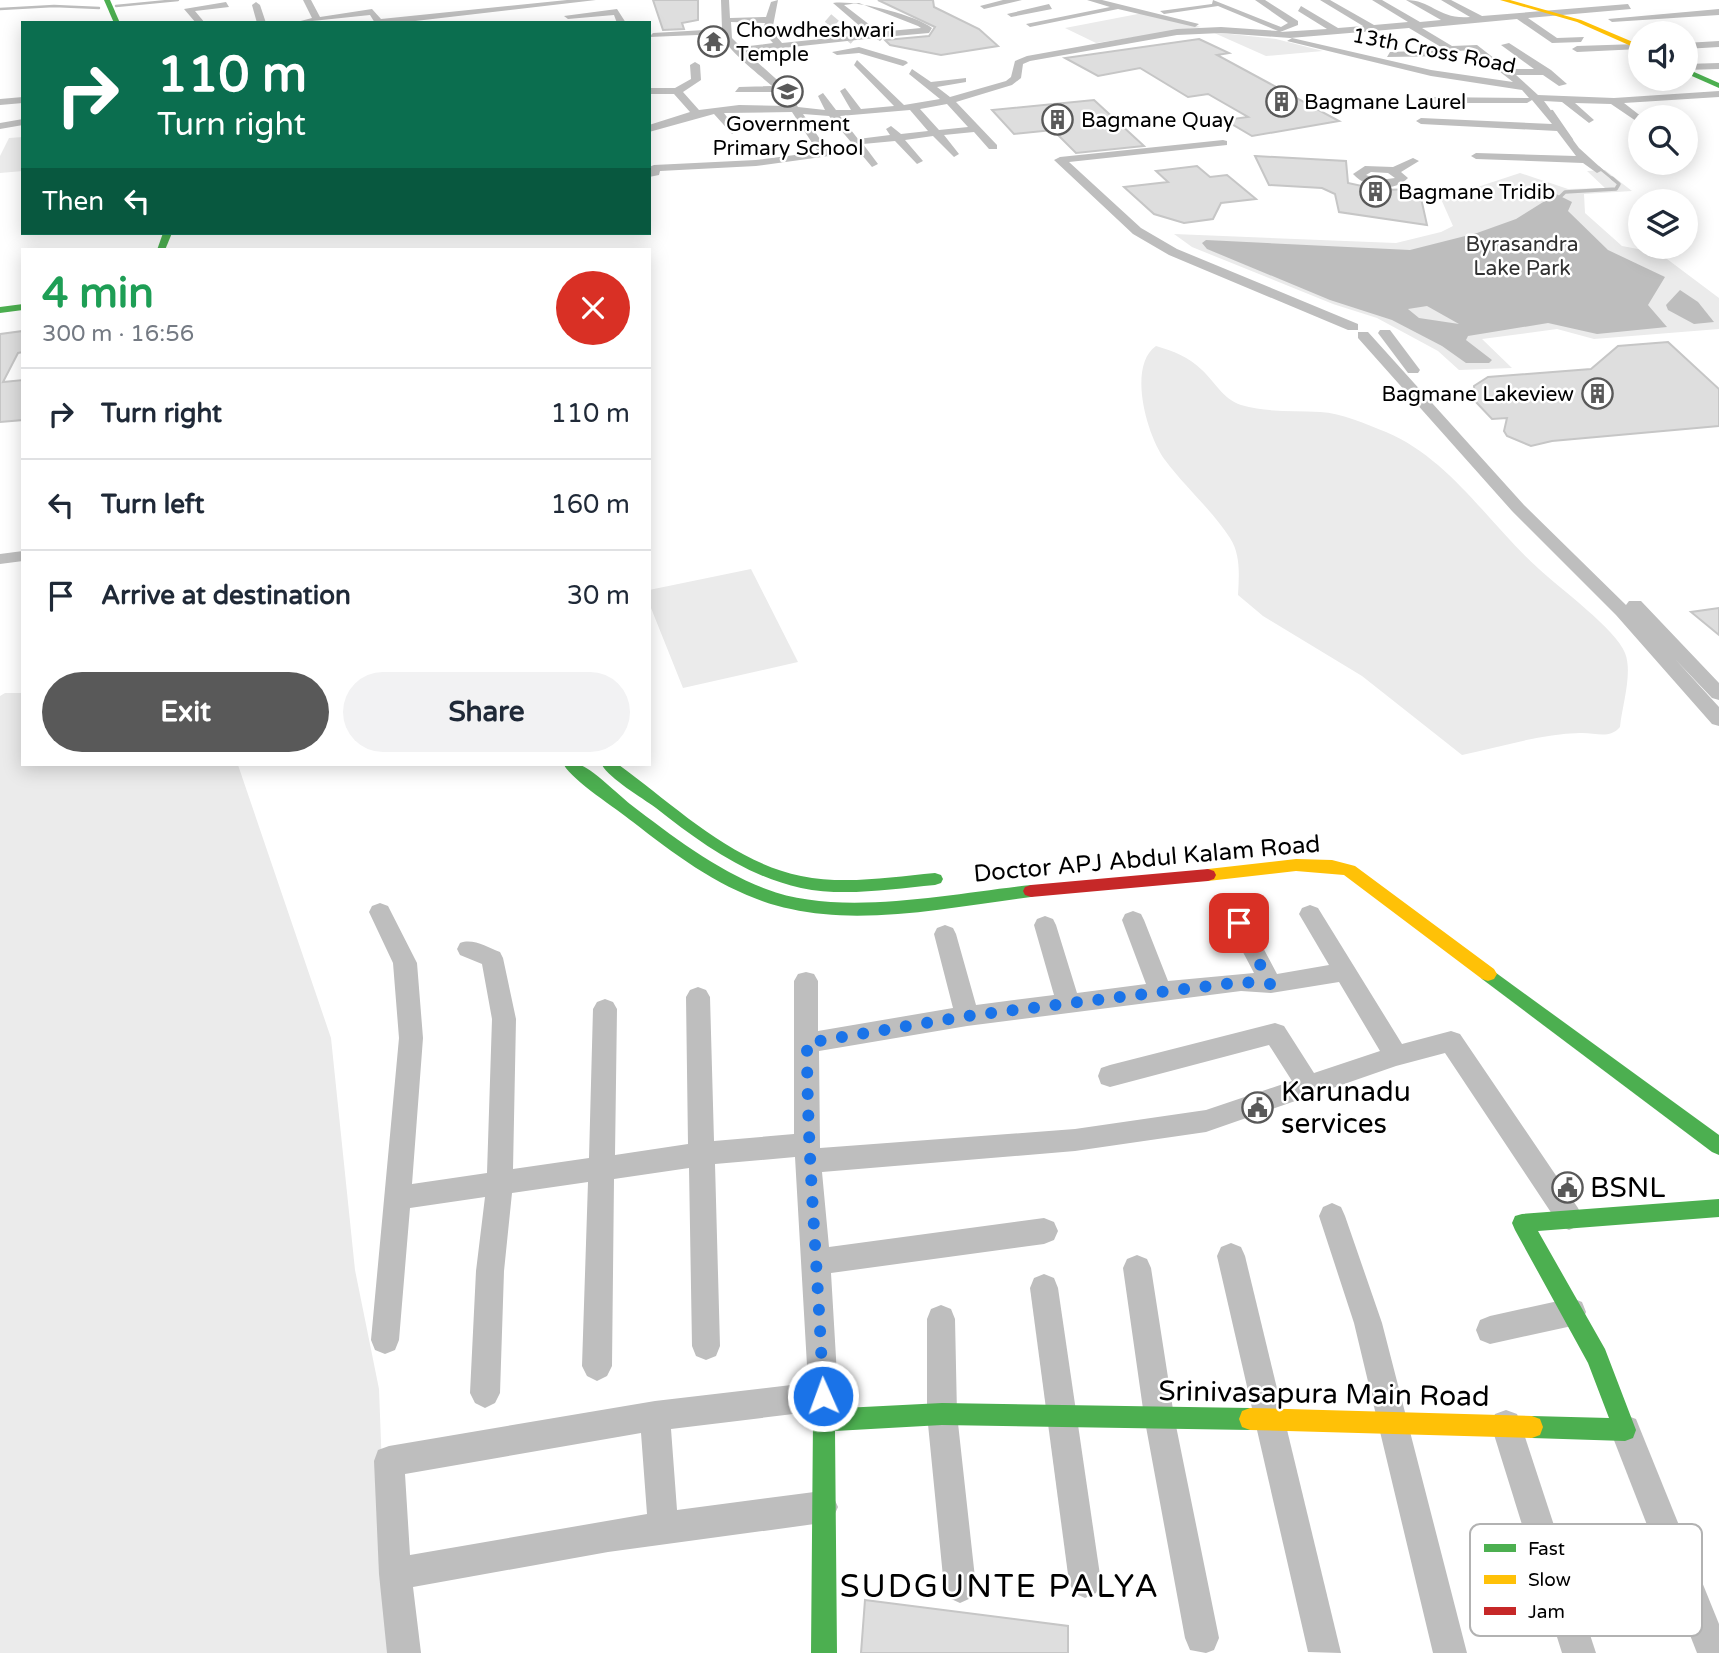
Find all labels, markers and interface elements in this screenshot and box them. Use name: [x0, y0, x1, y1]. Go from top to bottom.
place label: Chowdheshwari Temple: [736, 18, 895, 67]
map controls: [1628, 21, 1698, 259]
button: sound: [1628, 21, 1698, 91]
street label: 13th Cross Road: [1350, 23, 1518, 79]
temple icon: Chowdheshwari Temple: [696, 25, 730, 59]
text: 110 m: [157, 46, 307, 105]
icon: right: [42, 49, 133, 140]
school or university icon: Government Primary School: [771, 75, 805, 109]
building icon: Bagmane Laurel: [1264, 85, 1298, 119]
place label: Bagmane Laurel: [1304, 90, 1466, 115]
building icon: Bagmane Quay: [1041, 103, 1075, 137]
button: search: [1628, 105, 1698, 175]
text: Turn right: [157, 106, 306, 144]
place label: Bagmane Quay: [1081, 108, 1234, 133]
place label: Government Primary School: [713, 112, 863, 161]
building icon: Bagmane Tridib: [1358, 175, 1392, 209]
place label: Bagmane Tridib: [1398, 180, 1555, 205]
icon: left: [118, 182, 156, 220]
text: Then: [42, 186, 104, 217]
button: layers: [1628, 189, 1698, 259]
park label: Byrasandra Lake Park: [1465, 232, 1579, 281]
text: 4 min: [42, 268, 154, 319]
button: close: [556, 271, 630, 345]
text: 300 m · 16:56: [42, 320, 194, 348]
building icon: Bagmane Lakeview: [1580, 377, 1614, 411]
place label: Bagmane Lakeview: [1381, 382, 1574, 407]
icon: right: [42, 395, 80, 433]
text: Turn right: [101, 398, 222, 429]
text: 110 m: [550, 398, 630, 429]
icon: left: [42, 486, 80, 524]
text: Turn left: [101, 489, 204, 520]
text: 160 m: [550, 489, 630, 520]
icon: arrive: [42, 577, 80, 615]
text: Arrive at destination: [101, 580, 351, 611]
text: 30 m: [567, 580, 630, 611]
button: Exit: [42, 672, 329, 752]
button: Share: [343, 672, 630, 752]
street label: Doctor APJ Abdul Kalam Road: [972, 829, 1322, 889]
pin: [1209, 893, 1269, 953]
icon: arrive: [1220, 904, 1258, 942]
place label: Karunadu services: [1281, 1075, 1411, 1141]
public building icon: Karunadu services: [1241, 1091, 1275, 1125]
public building icon: BSNL: [1550, 1171, 1584, 1205]
place label: BSNL: [1590, 1171, 1665, 1205]
position arrow: [786, 1359, 860, 1433]
street label: Srinivasapura Main Road: [1158, 1374, 1490, 1414]
legend: [1470, 1524, 1702, 1636]
text: Fast: [1528, 1538, 1565, 1560]
district label: SUDGUNTE PALYA: [840, 1568, 1160, 1606]
text: Slow: [1528, 1569, 1571, 1591]
text: Jam: [1528, 1601, 1565, 1623]

